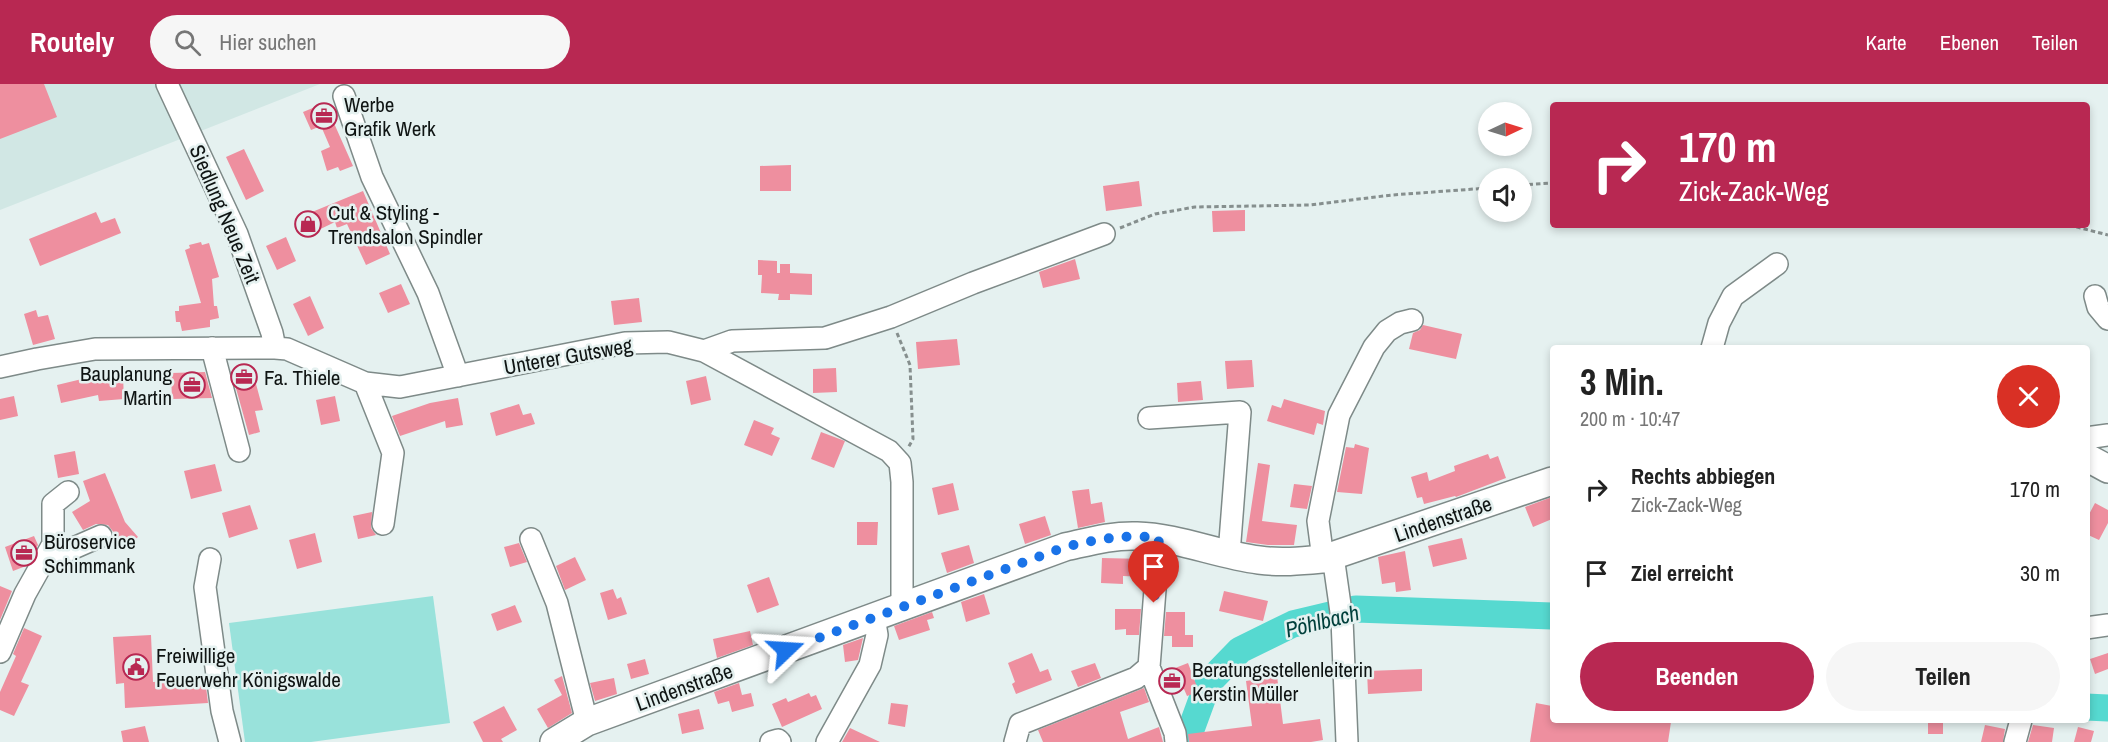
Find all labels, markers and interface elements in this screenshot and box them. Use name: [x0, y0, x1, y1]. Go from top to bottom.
search box: [150, 15, 570, 69]
text: Routely: [30, 23, 114, 61]
icon: search: [171, 26, 204, 59]
text: Hier suchen: [219, 27, 316, 57]
text: Karte: [1866, 28, 1907, 57]
text: Ebenen: [1940, 28, 1999, 57]
text: Teilen: [2032, 28, 2078, 57]
place label: Werbe Grafik Werk: [344, 90, 436, 143]
office icon: Werbe Grafik Werk: [309, 101, 339, 131]
north arrow: [1478, 102, 1532, 156]
map controls: [1478, 102, 1532, 222]
text: 170 m: [1679, 119, 1777, 175]
icon: right: [1580, 126, 1658, 204]
street label: Siedlung Neue Zeit: [183, 140, 267, 288]
button: sound: [1478, 168, 1532, 222]
text: Zick-Zack-Weg: [1679, 173, 1829, 209]
place label: Cut & Styling - Trendsalon Spindler: [328, 198, 483, 251]
shop icon: Cut & Styling - Trendsalon Spindler: [293, 209, 323, 239]
street label: Unterer Gutsweg: [501, 330, 635, 382]
text: 3 Min.: [1580, 358, 1664, 406]
place label: Bauplanung Martin: [80, 359, 172, 412]
office icon: Fa. Thiele: [229, 362, 259, 392]
place label: Fa. Thiele: [264, 363, 340, 392]
button: close: [1997, 365, 2060, 428]
office icon: Bauplanung Martin: [177, 370, 207, 400]
text: 200 m · 10:47: [1580, 405, 1680, 432]
text: Rechts abbiegen: [1631, 461, 1775, 491]
icon: right: [1580, 473, 1613, 506]
text: 170 m: [2010, 474, 2060, 504]
street label: Lindenstraße: [1390, 489, 1496, 549]
text: Zick-Zack-Weg: [1631, 491, 1742, 518]
place label: Büroservice Schimmank: [44, 527, 136, 580]
office icon: Büroservice Schimmank: [9, 538, 39, 568]
pin: [1128, 541, 1179, 603]
icon: arrive: [1137, 550, 1170, 583]
icon: arrive: [1580, 557, 1613, 590]
text: Ziel erreicht: [1631, 558, 1733, 588]
text: 30 m: [2020, 558, 2060, 588]
water label: Pöhlbach: [1282, 597, 1362, 645]
position arrow: [754, 618, 818, 682]
place label: Freiwillige Feuerwehr Königswalde: [156, 641, 341, 694]
button: Beenden: [1580, 642, 1814, 711]
button: Teilen: [1826, 642, 2060, 711]
public building icon: Freiwillige Feuerwehr Königswalde: [121, 652, 151, 682]
place label: Beratungsstellenleiterin Kerstin Müller: [1192, 655, 1373, 708]
street label: Lindenstraße: [631, 656, 737, 718]
office icon: Beratungsstellenleiterin Kerstin Müller: [1157, 666, 1187, 696]

